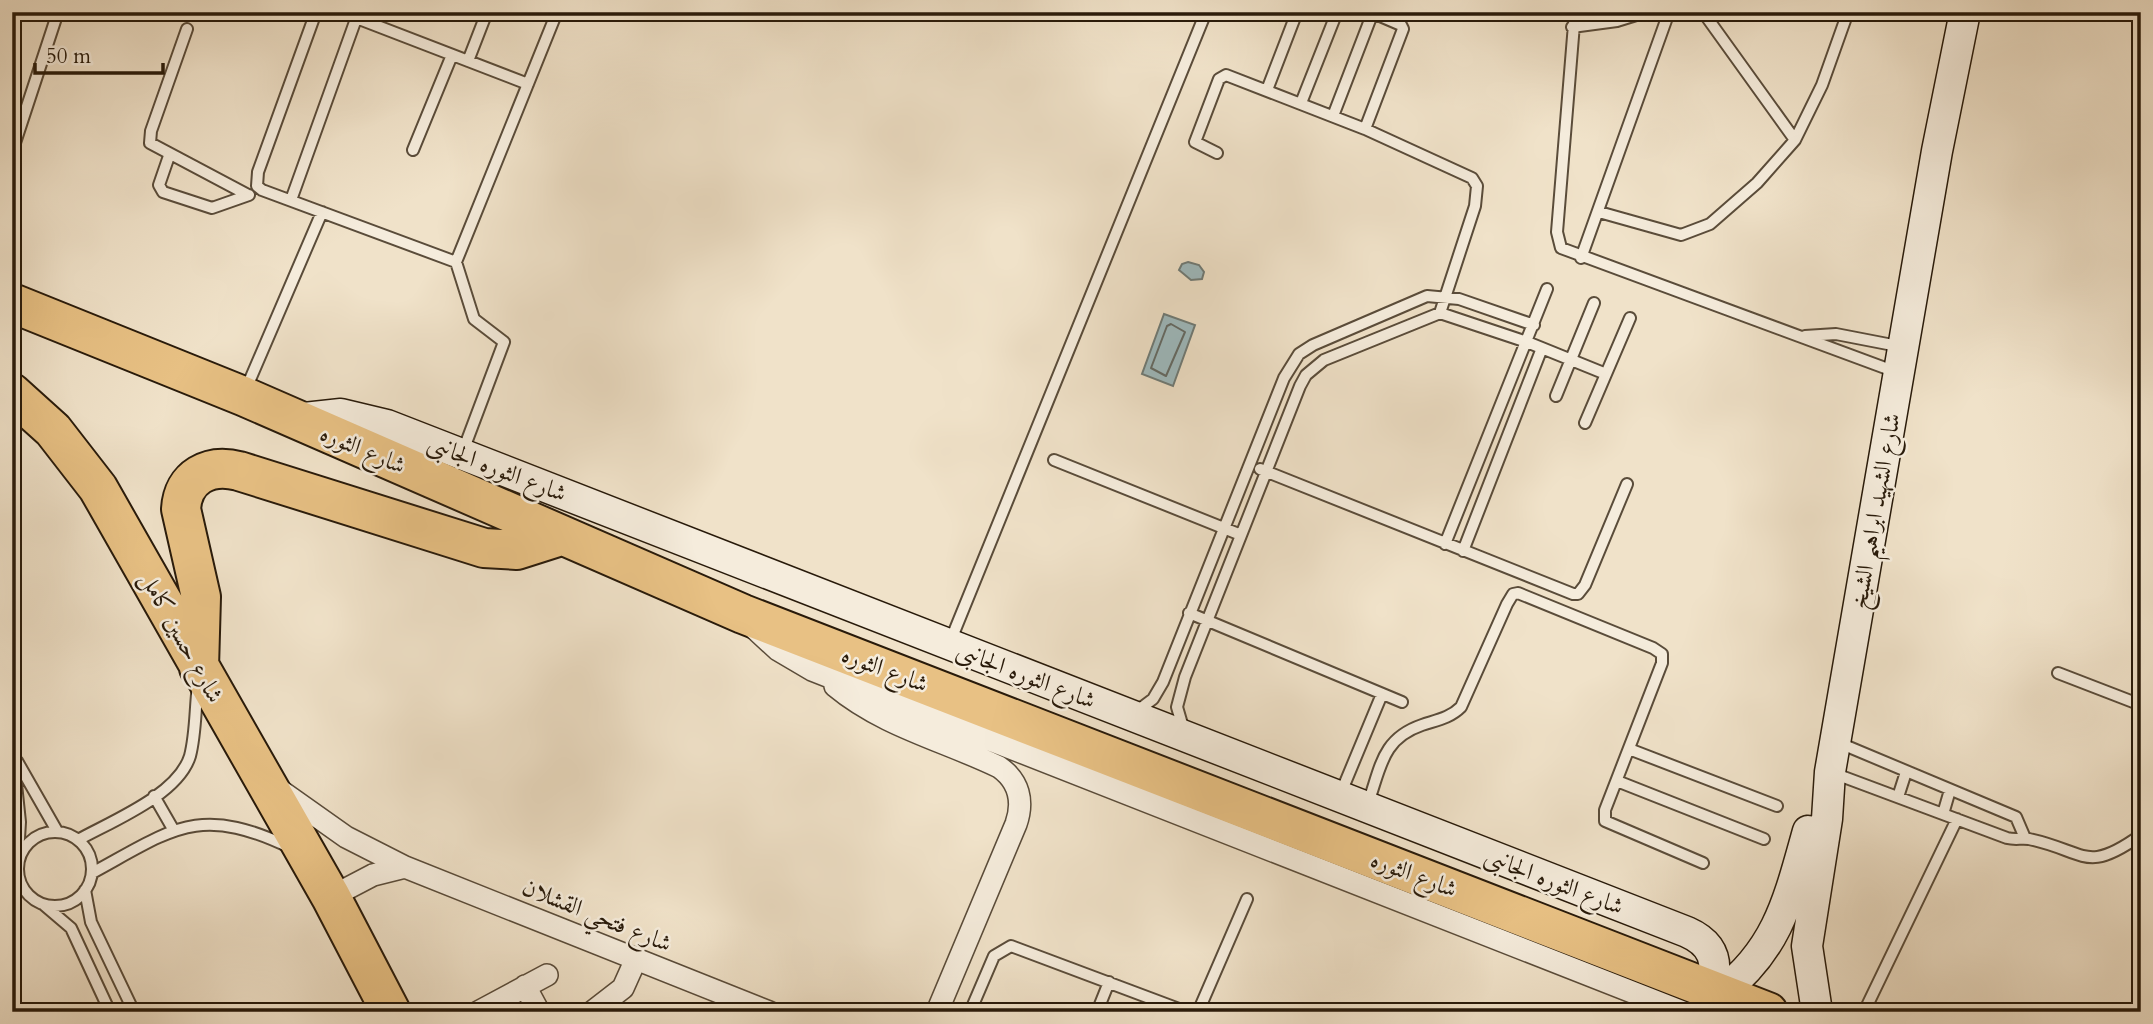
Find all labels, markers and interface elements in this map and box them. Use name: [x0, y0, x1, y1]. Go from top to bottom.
scale bar: [35, 32, 163, 76]
text: 50 m: [46, 42, 91, 71]
street label: شارع الشهيد ابراهيم الشيخ: [1842, 411, 1916, 613]
street label: شارع الثوره: [314, 417, 411, 485]
street label: شارع الثوره الجانبى: [421, 427, 571, 513]
street label: شارع حسين كامل: [129, 566, 231, 710]
street label: شارع الثوره الجانبى: [950, 634, 1100, 720]
street label: شارع الثوره: [836, 638, 933, 704]
street label: شارع الثوره الجانبى: [1478, 840, 1628, 926]
street label: شارع الثوره: [1365, 843, 1462, 909]
street label: شارع فتحي القشلان: [515, 870, 677, 966]

